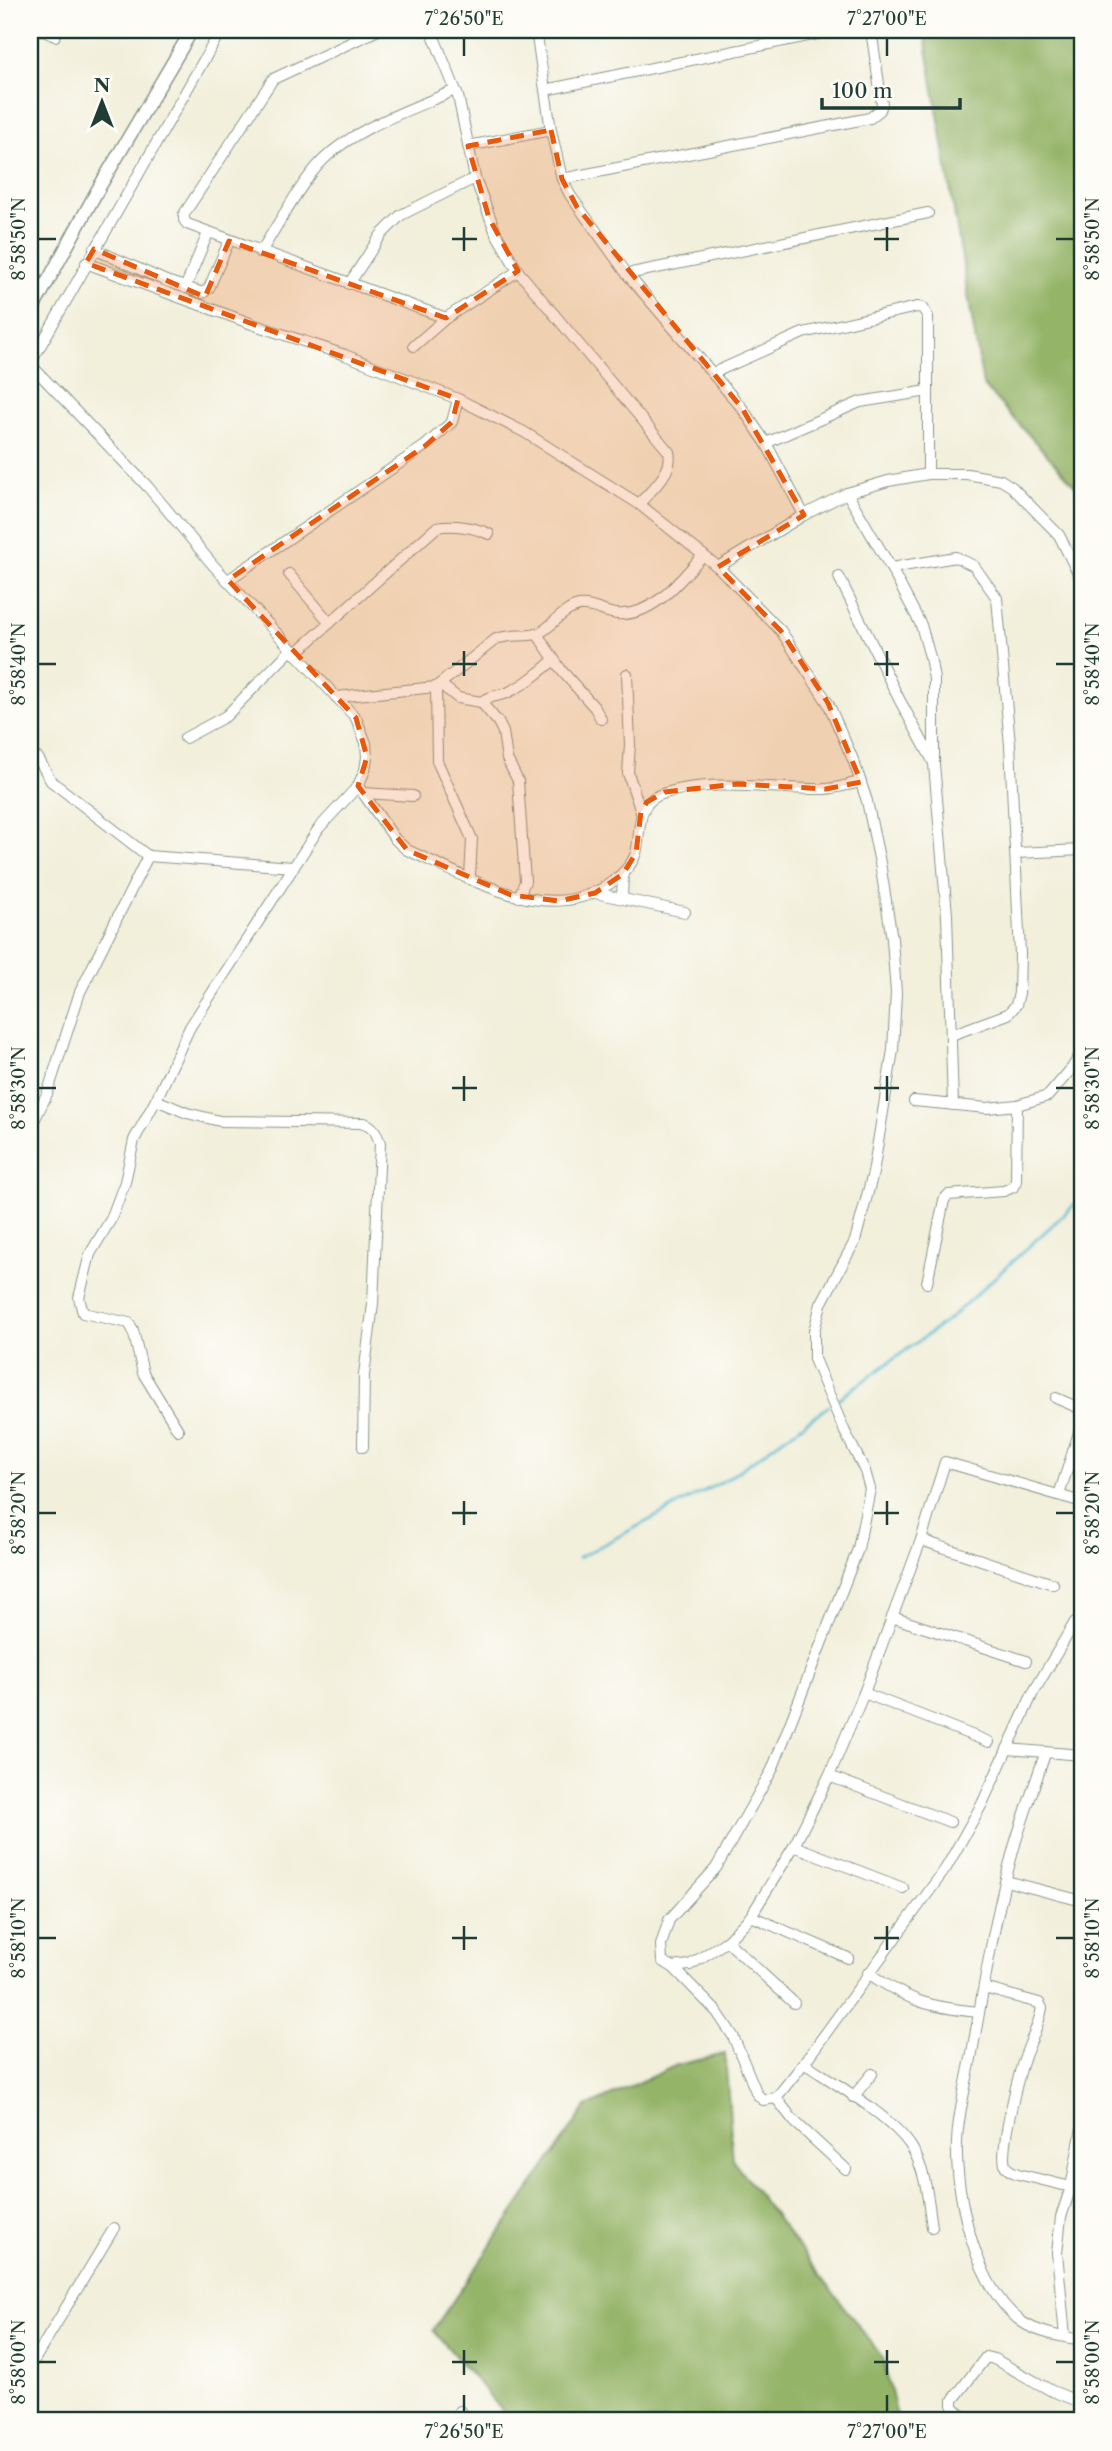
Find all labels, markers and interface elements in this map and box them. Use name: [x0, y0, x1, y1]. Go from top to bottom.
text: 7°26'50"E: [424, 8, 504, 30]
text: 7°27'00"E: [847, 8, 927, 30]
north arrow: [66, 66, 136, 136]
scale bar: [822, 66, 960, 110]
text: N: [94, 74, 110, 97]
text: 100 m: [832, 78, 893, 103]
text: 8°58'50"N: [8, 197, 30, 281]
text: 8°58'50"N: [1082, 197, 1104, 281]
text: 8°58'40"N: [8, 622, 30, 706]
text: 8°58'40"N: [1082, 622, 1104, 706]
text: 8°58'30"N: [8, 1046, 30, 1130]
text: 8°58'30"N: [1082, 1046, 1104, 1130]
text: 8°58'20"N: [8, 1471, 30, 1555]
text: 8°58'20"N: [1082, 1471, 1104, 1555]
text: 8°58'10"N: [8, 1897, 30, 1979]
text: 8°58'10"N: [1082, 1897, 1104, 1979]
text: 8°58'00"N: [8, 2319, 30, 2405]
text: 8°58'00"N: [1082, 2319, 1104, 2405]
text: 7°26'50"E: [424, 2421, 504, 2443]
text: 7°27'00"E: [847, 2421, 927, 2443]

